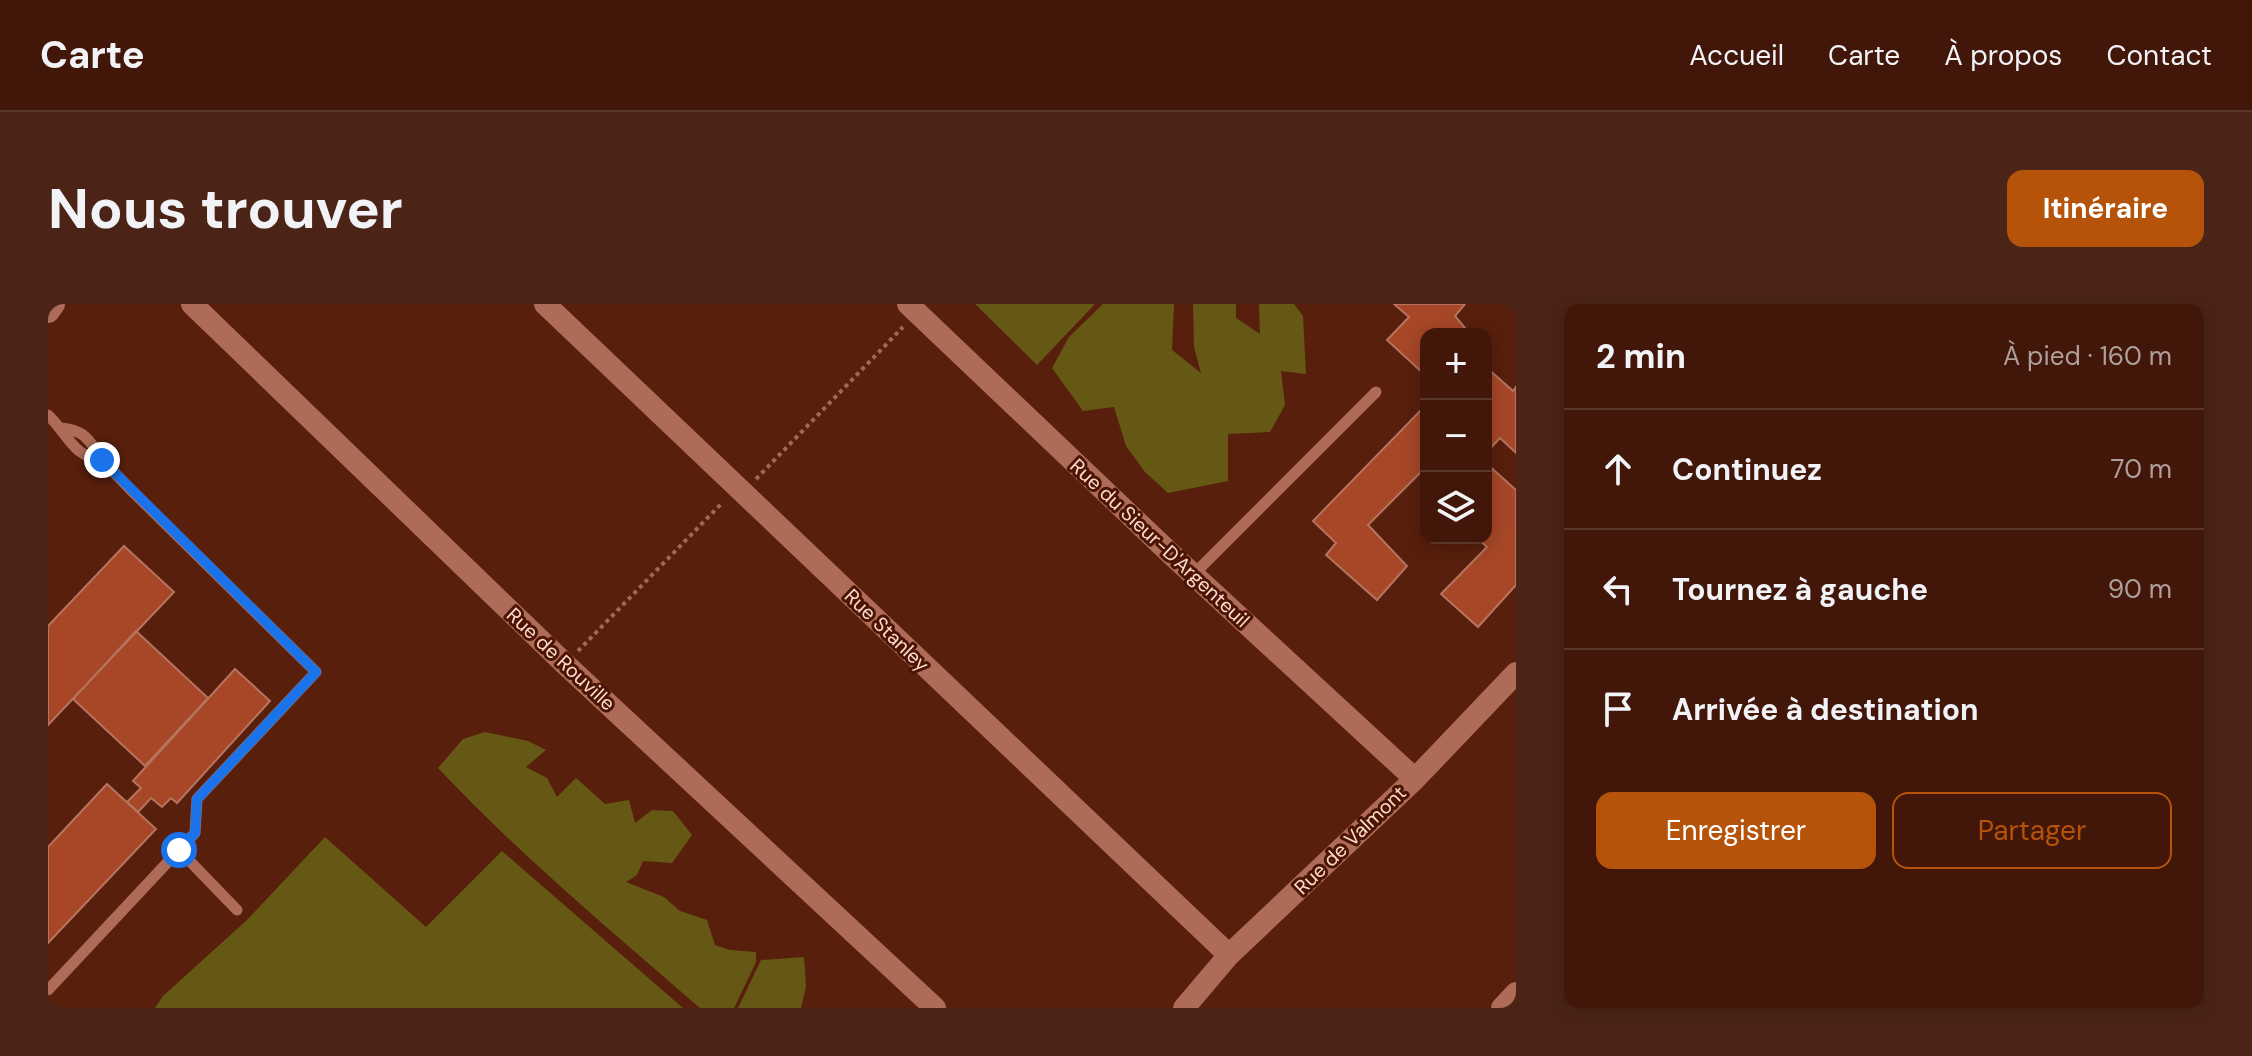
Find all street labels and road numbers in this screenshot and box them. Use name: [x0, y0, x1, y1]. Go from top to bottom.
street label: Rue du Sieur-D'Argenteuil: [1065, 453, 1255, 633]
street label: Rue Stanley: [839, 583, 935, 677]
street label: Rue de Rouville: [501, 602, 621, 716]
street label: Rue de Valmont: [1289, 780, 1412, 900]

